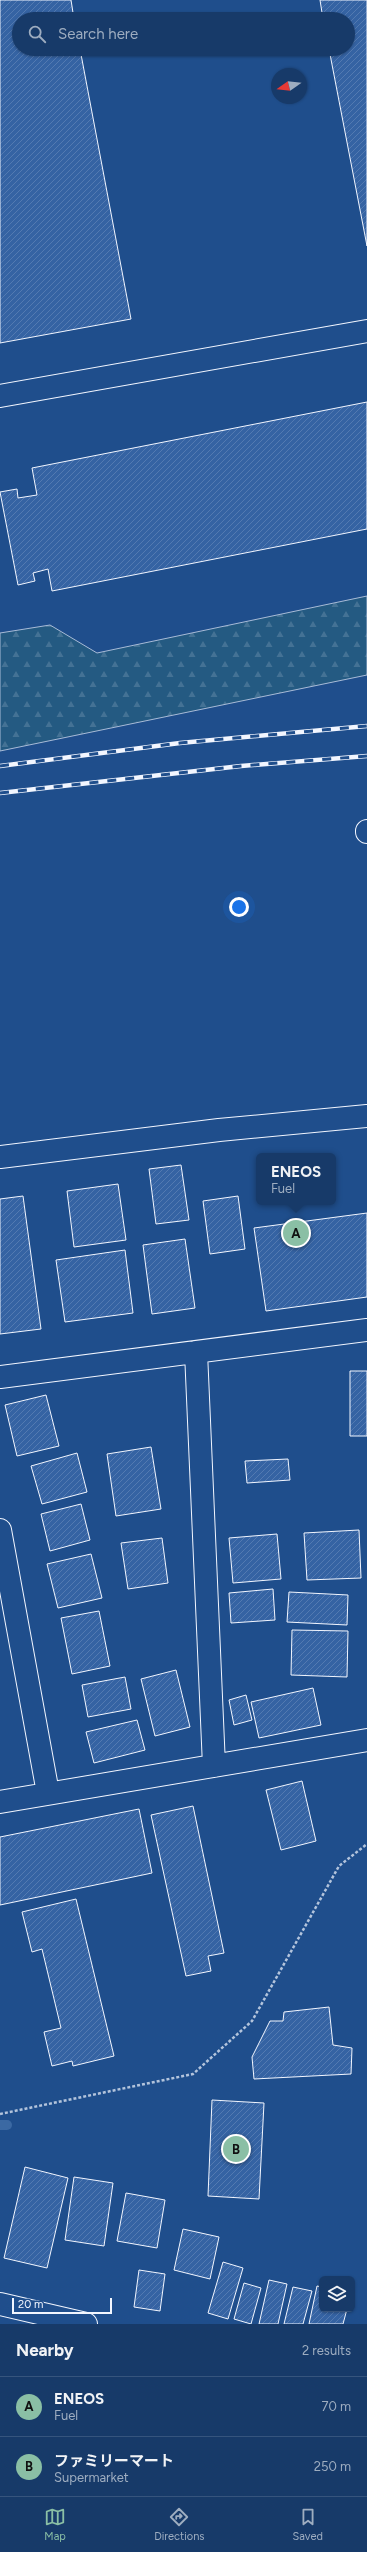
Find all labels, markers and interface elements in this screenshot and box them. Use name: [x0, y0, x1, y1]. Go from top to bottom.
search box: [12, 12, 355, 56]
icon: search: [26, 23, 48, 45]
text: Search here: [58, 25, 138, 43]
north arrow: [271, 68, 307, 104]
your location: [229, 897, 249, 917]
popup: [256, 1153, 336, 1205]
text: ENEOS: [271, 1163, 321, 1181]
text: Fuel: [271, 1181, 295, 1196]
pin: A: [283, 1218, 309, 1248]
pin: B: [223, 2134, 249, 2164]
map controls: [319, 2276, 355, 2312]
button: layers: [319, 2276, 355, 2312]
scale bar: [12, 2296, 112, 2315]
text: 20 m: [18, 2298, 43, 2311]
text: Nearby: [16, 2340, 74, 2360]
text: 2 results: [302, 2343, 351, 2358]
text: ENEOS: [54, 2390, 104, 2408]
text: A: [24, 2399, 34, 2414]
text: 70 m: [321, 2399, 351, 2414]
text: Fuel: [54, 2408, 78, 2423]
text: ファミリーマート: [54, 2452, 174, 2470]
text: B: [25, 2459, 33, 2474]
text: 250 m: [314, 2459, 351, 2474]
text: Supermarket: [54, 2470, 129, 2485]
tab: Map: [44, 2506, 66, 2543]
tab: Directions: [154, 2506, 204, 2543]
tab: Saved: [293, 2506, 323, 2543]

